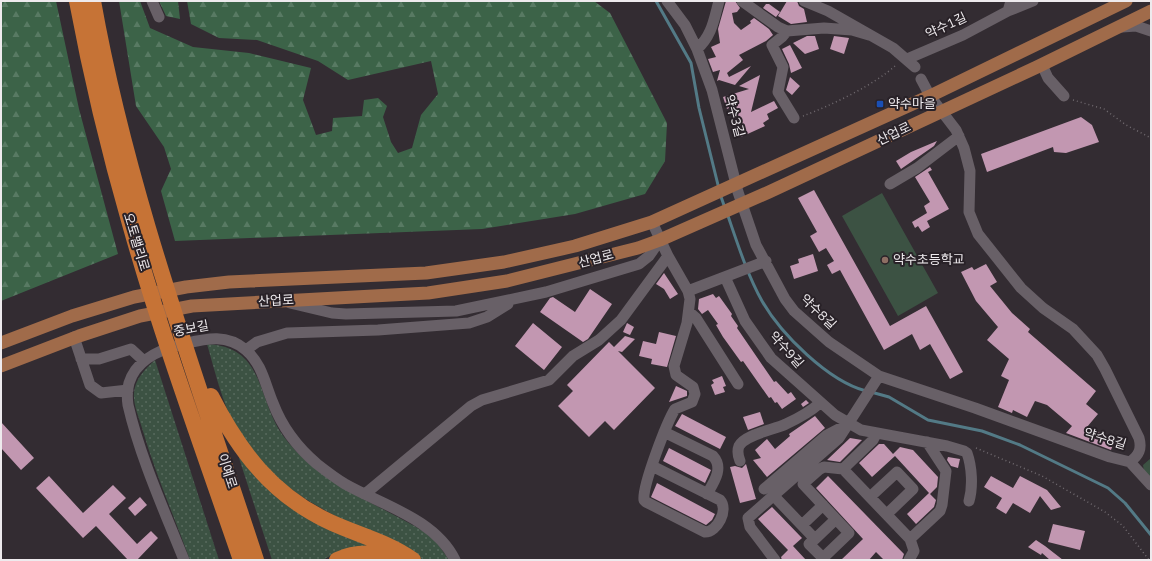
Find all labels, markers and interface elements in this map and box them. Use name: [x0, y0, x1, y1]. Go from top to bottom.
street label: 약수1길: [922, 9, 970, 43]
street label: 약수3길: [720, 93, 748, 139]
place label: 약수마을: [888, 95, 936, 113]
marker: 약수마을: [875, 99, 885, 109]
street label: 산업로: [874, 118, 914, 150]
street label: 오토밸리로: [119, 211, 153, 273]
street label: 산업로: [576, 246, 616, 272]
place label: 약수초등학교: [893, 251, 965, 269]
marker: 약수초등학교: [880, 255, 890, 265]
street label: 약수8길: [796, 290, 840, 334]
street label: 산업로: [258, 291, 294, 311]
street label: 중보길: [172, 317, 210, 341]
street label: 약수9길: [765, 328, 807, 372]
street label: 약수8길: [1081, 424, 1129, 454]
street label: 이예로: [213, 451, 241, 491]

